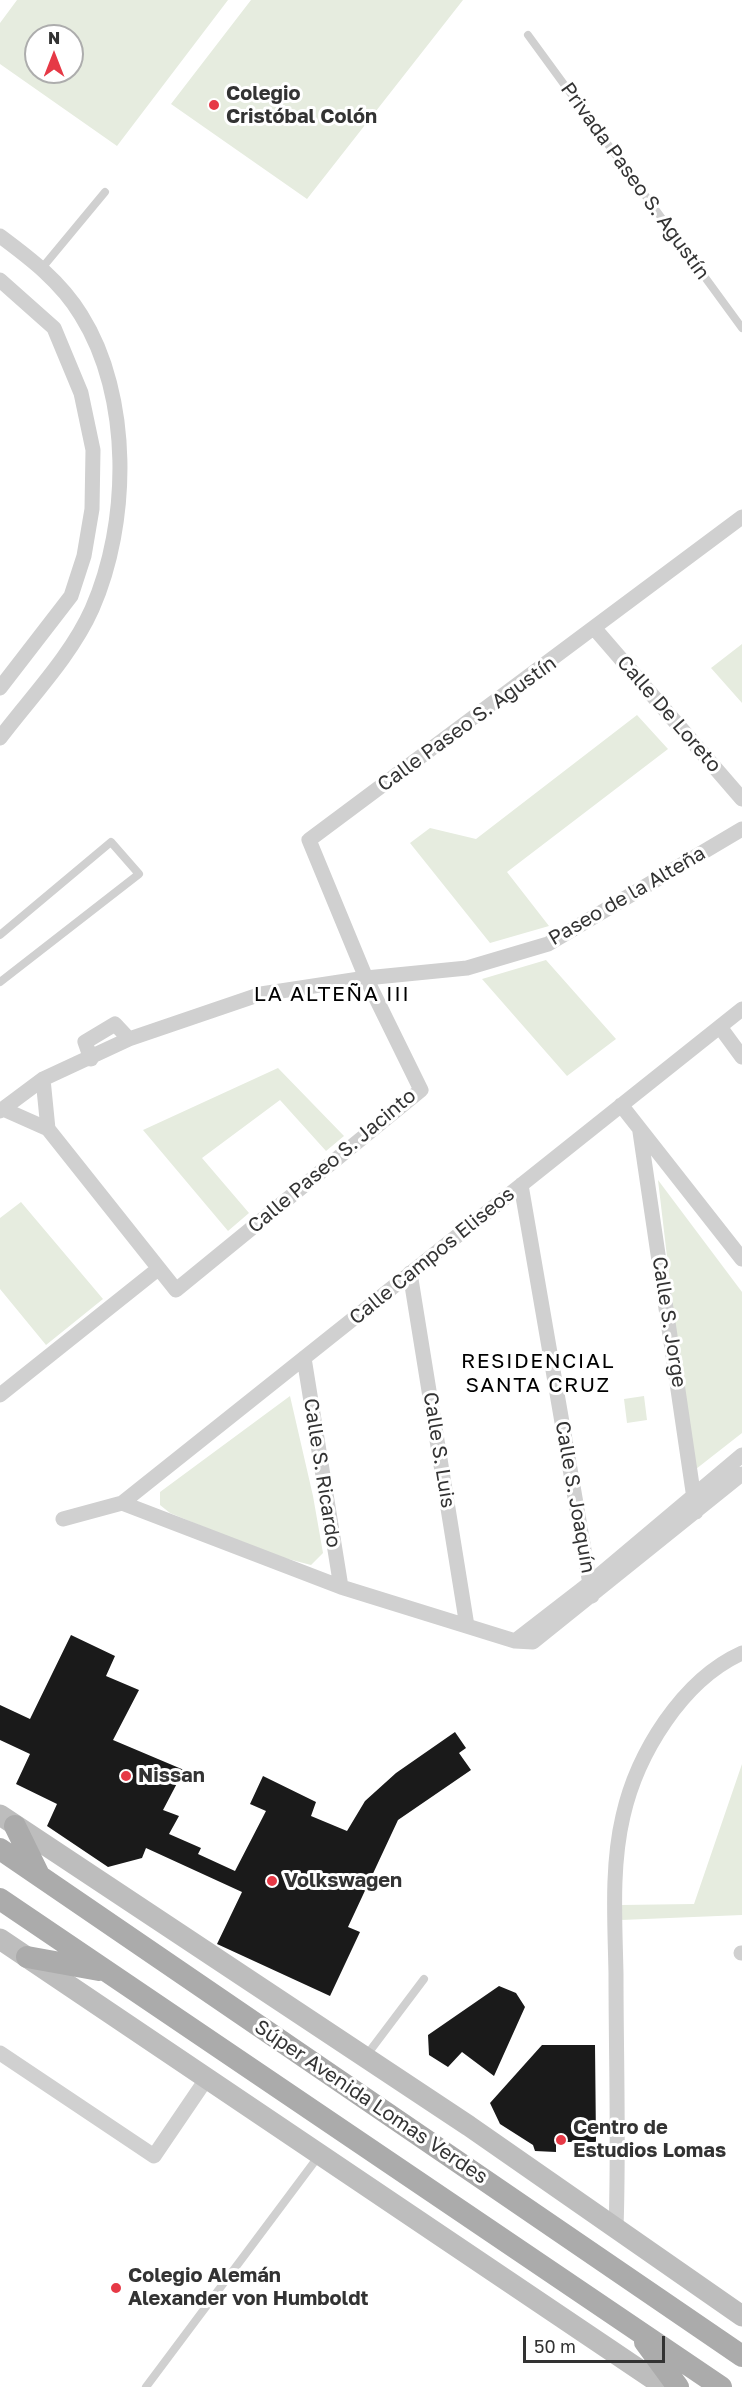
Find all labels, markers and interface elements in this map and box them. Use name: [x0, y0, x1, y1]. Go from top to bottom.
north arrow: [24, 24, 84, 84]
text: N: [48, 28, 60, 48]
street label: Privada Paseo S. Agustín: [555, 78, 715, 284]
place label: Colegio Cristóbal Colón: [226, 82, 377, 129]
marker: Colegio Cristóbal Colón: [207, 98, 221, 112]
street label: Calle Paseo S. Agustín: [373, 651, 561, 797]
street label: Calle De Loreto: [612, 651, 726, 777]
street label: Paseo de la Alteña: [544, 841, 710, 951]
district label: LA ALTEÑA III: [254, 981, 410, 1007]
street label: Calle Paseo S. Jacinto: [243, 1084, 421, 1238]
street label: Calle Campos Eliseos: [345, 1182, 519, 1330]
street label: Calle S. Jorge: [647, 1255, 691, 1389]
district label: RESIDENCIAL SANTA CRUZ: [461, 1348, 615, 1398]
street label: Calle S. Luis: [418, 1390, 460, 1510]
street label: Calle S. Ricardo: [298, 1397, 346, 1549]
street label: Calle S. Joaquín: [550, 1419, 600, 1575]
place label: Nissan: [138, 1764, 205, 1788]
marker: Nissan: [119, 1769, 133, 1783]
place label: Volkswagen: [284, 1869, 402, 1893]
marker: Volkswagen: [265, 1874, 279, 1888]
street label: Súper Avenida Lomas Verdes: [250, 2015, 492, 2189]
place label: Centro de Estudios Lomas: [573, 2116, 726, 2163]
marker: Centro de Estudios Lomas: [554, 2133, 568, 2147]
place label: Colegio Alemán Alexander von Humboldt: [128, 2264, 368, 2311]
marker: Colegio Alemán Alexander von Humboldt: [109, 2281, 123, 2295]
scale bar: [526, 2324, 668, 2362]
text: 50 m: [534, 2335, 576, 2357]

